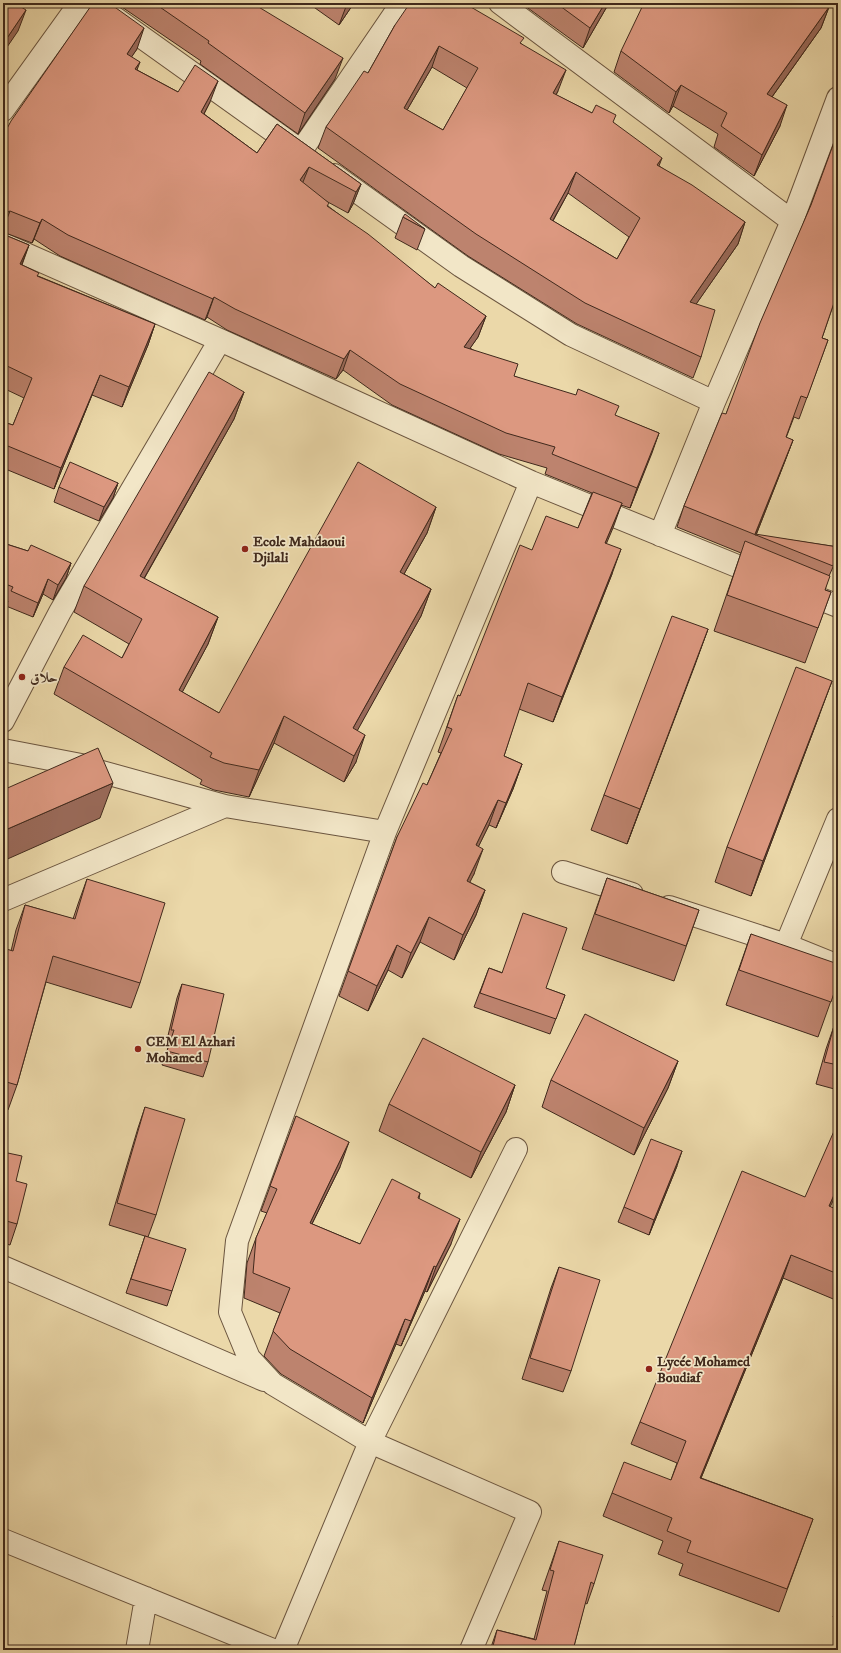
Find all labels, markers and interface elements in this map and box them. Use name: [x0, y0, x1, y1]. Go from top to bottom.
place label: Ecole Mahdaoui Djilali: [253, 533, 345, 567]
marker: Ecole Mahdaoui Djilali: [240, 544, 250, 554]
place label: حلاق: [30, 669, 58, 687]
marker: حلاق: [17, 672, 27, 682]
place label: CEM El Azhari Mohamed: [146, 1033, 236, 1067]
marker: CEM El Azhari Mohamed: [133, 1044, 143, 1054]
place label: Lycée Mohamed Boudiaf: [657, 1353, 751, 1387]
marker: Lycée Mohamed Boudiaf: [644, 1364, 654, 1374]

